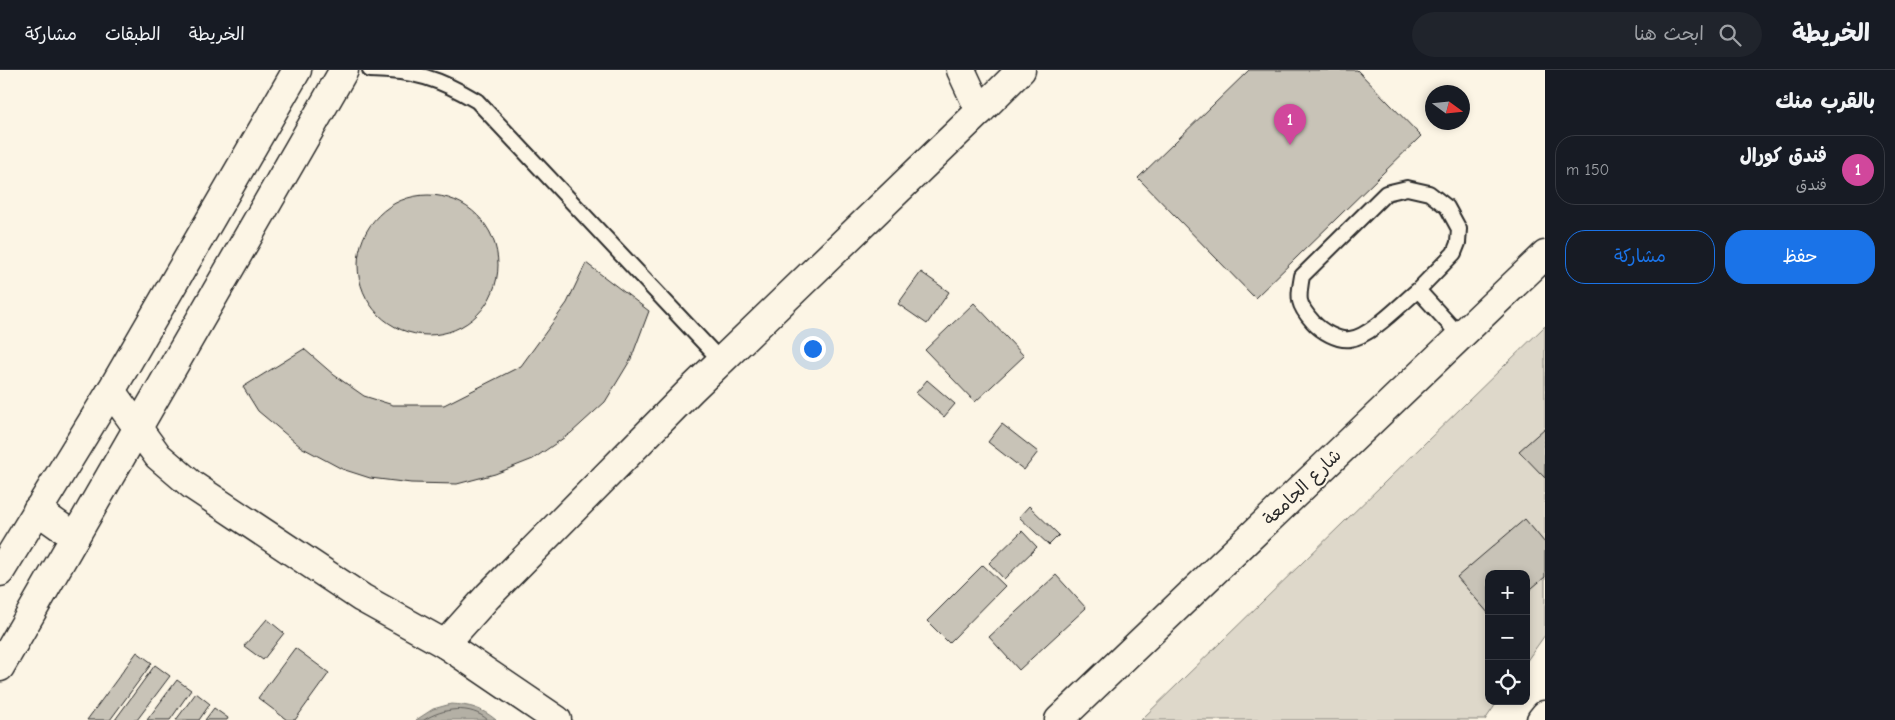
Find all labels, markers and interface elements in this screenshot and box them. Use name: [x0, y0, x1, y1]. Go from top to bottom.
search box: [1412, 12, 1762, 57]
text: الخريطة: [1792, 19, 1870, 47]
icon: search: [1716, 21, 1744, 49]
text: ابحث هنا: [1634, 23, 1704, 45]
text: مشاركة: [25, 24, 77, 45]
text: الطبقات: [105, 24, 161, 45]
text: الخريطة: [189, 24, 245, 45]
north arrow: [1425, 85, 1470, 130]
text: بالقرب منك: [1775, 89, 1875, 113]
pin: 1: [1274, 104, 1306, 145]
text: فندق كورال: [1740, 145, 1827, 167]
text: 150 m: [1566, 161, 1609, 179]
text: 1: [1855, 161, 1861, 179]
text: فندق: [1796, 176, 1827, 194]
button: مشاركة: [1565, 230, 1715, 284]
button: حفظ: [1725, 230, 1875, 284]
your location: [800, 336, 826, 362]
street label: شارع الجامعة: [1259, 445, 1347, 531]
map controls: [1485, 570, 1530, 705]
button: +: [1485, 570, 1530, 615]
button: −: [1485, 615, 1530, 660]
button: locate: [1485, 660, 1530, 705]

